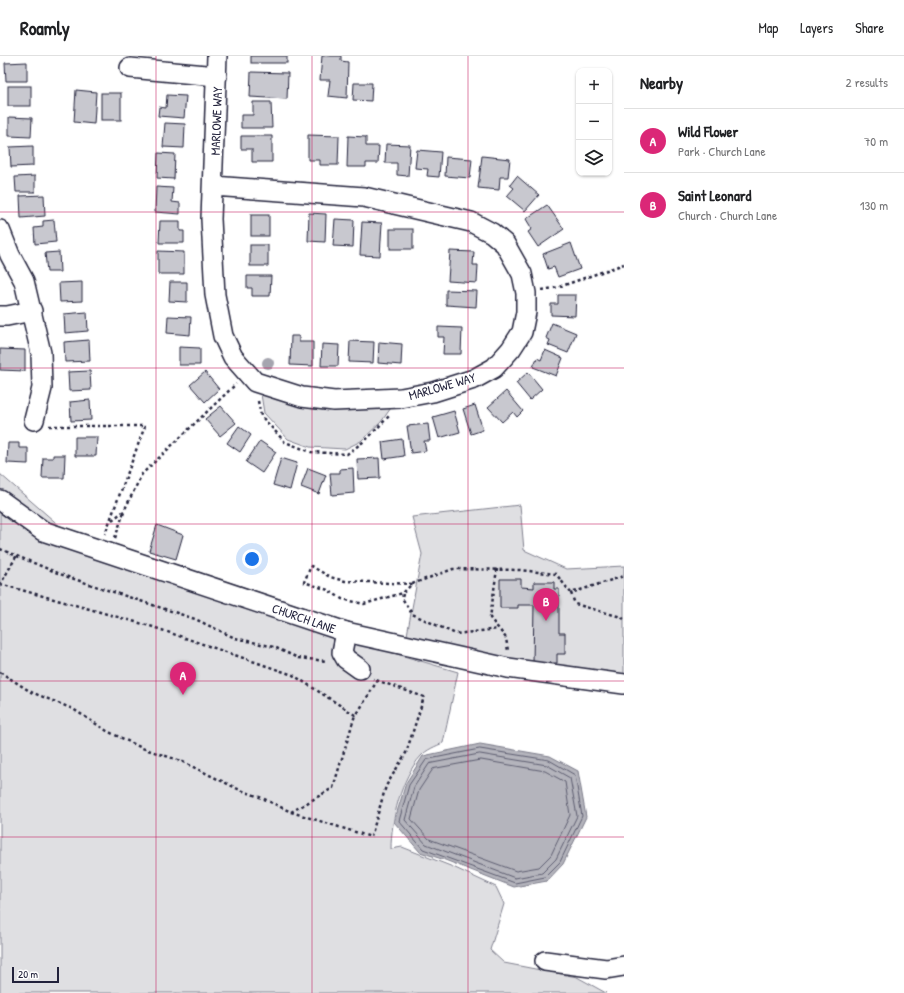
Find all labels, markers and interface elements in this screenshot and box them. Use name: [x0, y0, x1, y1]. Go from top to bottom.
text: Roamly: [20, 15, 70, 41]
text: Map: [758, 18, 778, 37]
text: Layers: [800, 18, 833, 37]
text: Share: [855, 18, 884, 37]
map controls: [576, 68, 612, 176]
button: +: [576, 68, 612, 104]
text: Nearby: [640, 71, 683, 94]
text: 2 results: [846, 73, 888, 91]
street label: MARLOWE WAY: [206, 86, 226, 156]
button: −: [576, 104, 612, 140]
text: Wild Flower: [678, 121, 738, 142]
text: A: [650, 132, 656, 150]
text: 70 m: [864, 132, 888, 150]
button: layers: [576, 140, 612, 176]
text: Park · Church Lane: [678, 142, 766, 160]
text: Saint Leonard: [678, 185, 751, 206]
text: B: [650, 196, 656, 214]
text: 130 m: [860, 196, 888, 214]
text: Church · Church Lane: [678, 206, 777, 224]
street label: MARLOWE WAY: [406, 368, 478, 404]
your location: [242, 549, 262, 569]
pin: B: [533, 588, 559, 621]
street label: CHURCH LANE: [270, 599, 339, 637]
pin: A: [170, 662, 196, 695]
scale bar: [12, 965, 59, 984]
text: 20 m: [18, 967, 38, 981]

